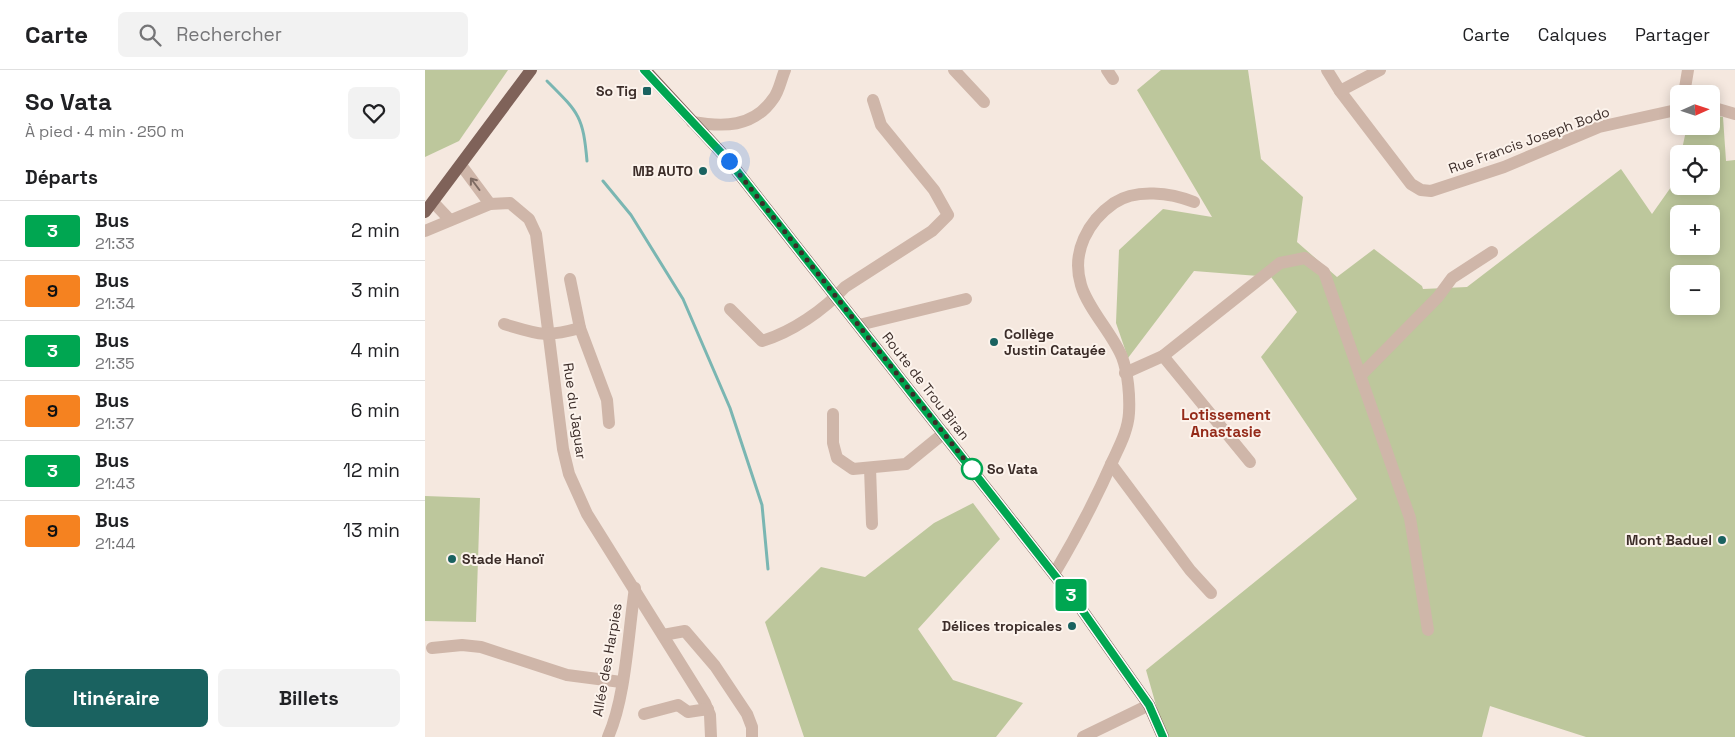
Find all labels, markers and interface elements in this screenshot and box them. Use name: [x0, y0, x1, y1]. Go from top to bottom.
search box: [118, 12, 468, 57]
text: Carte: [25, 19, 88, 50]
icon: search: [136, 21, 164, 49]
text: Rechercher: [176, 22, 282, 47]
text: Carte: [1463, 23, 1510, 46]
text: Calques: [1538, 23, 1607, 46]
text: Partager: [1635, 23, 1710, 46]
place label: So Tig: [596, 82, 637, 100]
marker: So Tig: [641, 85, 653, 97]
north arrow: [1670, 85, 1720, 135]
map controls: [1670, 85, 1720, 315]
text: So Vata: [25, 86, 112, 117]
button: heart: [348, 87, 400, 139]
street label: Rue Francis Joseph Bodo: [1446, 102, 1612, 178]
text: À pied · 4 min · 250 m: [25, 121, 184, 142]
button: locate: [1670, 145, 1720, 195]
your location: [717, 149, 742, 174]
place label: MB AUTO: [633, 162, 693, 180]
text: Départs: [25, 165, 98, 190]
marker: MB AUTO: [697, 165, 709, 177]
one-way arrow: [470, 177, 480, 191]
button: +: [1670, 205, 1720, 255]
text: Bus: [95, 208, 129, 233]
text: 2 min: [351, 218, 400, 243]
text: 3: [47, 219, 58, 242]
text: 21:33: [95, 233, 135, 254]
button: −: [1670, 265, 1720, 315]
text: Bus: [95, 268, 129, 293]
text: 3 min: [351, 278, 400, 303]
text: 9: [47, 279, 58, 302]
text: 21:34: [95, 293, 135, 314]
place label: Collège Justin Catayée: [1004, 325, 1106, 359]
text: Bus: [95, 328, 129, 353]
street label: Route de Trou Biran: [878, 328, 974, 444]
marker: Collège Justin Catayée: [988, 336, 1000, 348]
text: 4 min: [351, 338, 400, 363]
text: 3: [47, 339, 58, 362]
text: 21:35: [95, 353, 135, 374]
street label: Rue du Jaguar: [559, 362, 591, 460]
text: Bus: [95, 388, 129, 413]
text: 6 min: [351, 398, 400, 423]
text: 9: [47, 399, 58, 422]
district label: Lotissement Anastasie: [1181, 405, 1271, 441]
text: 21:37: [95, 413, 134, 434]
text: Bus: [95, 448, 129, 473]
text: 12 min: [343, 458, 400, 483]
marker: So Vata: [961, 458, 983, 480]
text: 3: [47, 459, 58, 482]
place label: So Vata: [987, 460, 1038, 478]
text: 21:43: [95, 473, 135, 494]
text: Bus: [95, 508, 129, 533]
text: 13 min: [343, 518, 400, 543]
text: 9: [47, 519, 58, 542]
place label: Mont Baduel: [1626, 531, 1712, 549]
text: 21:44: [95, 533, 135, 554]
marker: Mont Baduel: [1716, 534, 1728, 546]
place label: Stade Hanoï: [462, 550, 545, 568]
marker: Stade Hanoï: [446, 553, 458, 565]
line badge: 3: [1055, 579, 1087, 611]
text: 3: [1066, 583, 1076, 606]
street label: Allée des Harpies: [588, 602, 626, 718]
place label: Délices tropicales: [942, 617, 1062, 635]
marker: Délices tropicales: [1066, 620, 1078, 632]
button: Itinéraire: [25, 669, 208, 727]
button: Billets: [218, 669, 400, 727]

